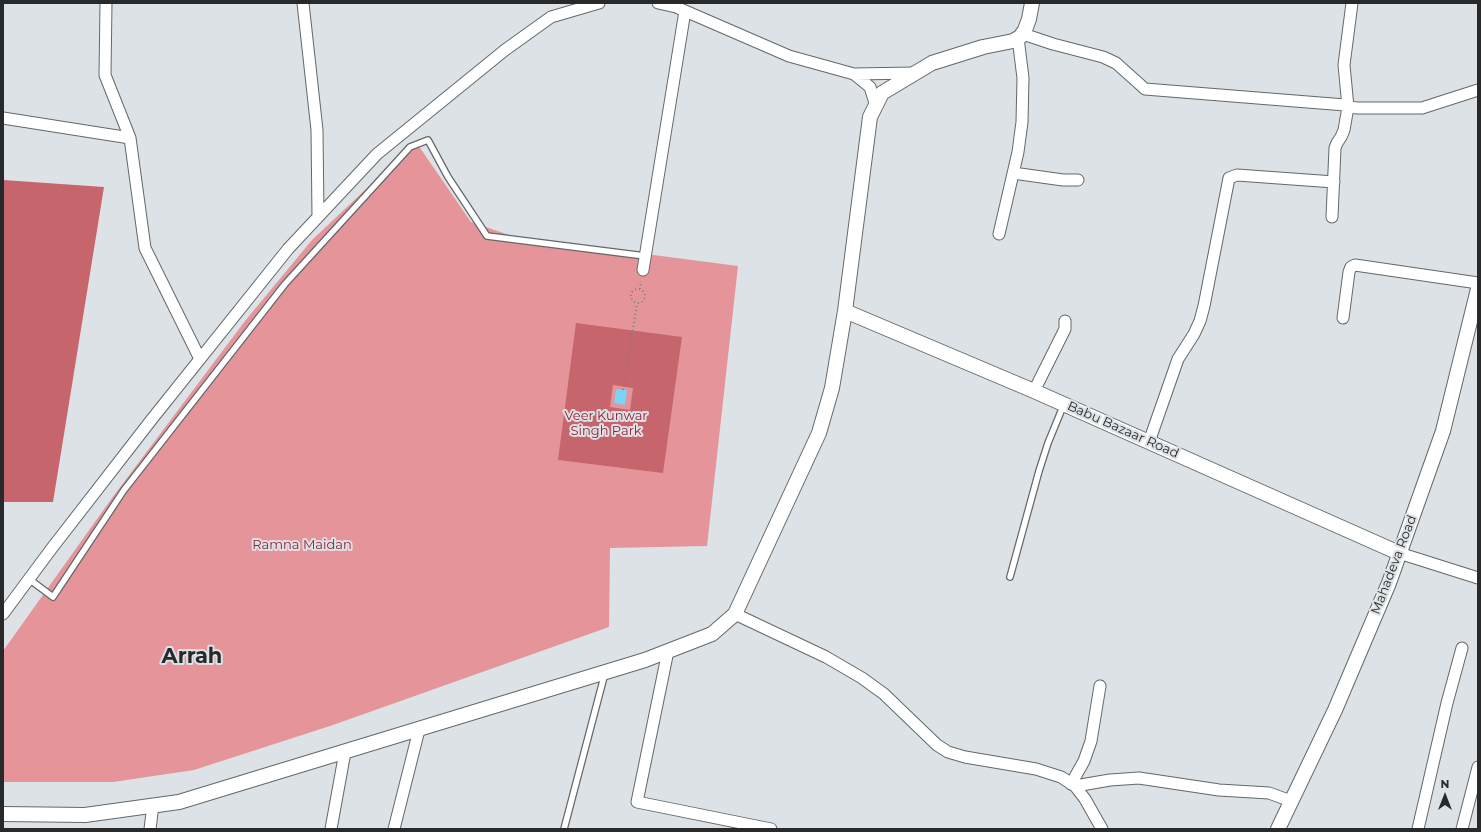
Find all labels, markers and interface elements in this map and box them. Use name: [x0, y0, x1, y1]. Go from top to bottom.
street label: Babu Bazaar Road: [1065, 398, 1181, 462]
park label: Veer Kunwar Singh Park: [564, 408, 648, 439]
street label: Mahadeva Road: [1368, 513, 1420, 617]
park label: Ramna Maidan: [252, 537, 352, 553]
district label: Arrah: [162, 644, 222, 670]
north arrow: [1425, 776, 1465, 816]
text: N: [1441, 777, 1449, 791]

